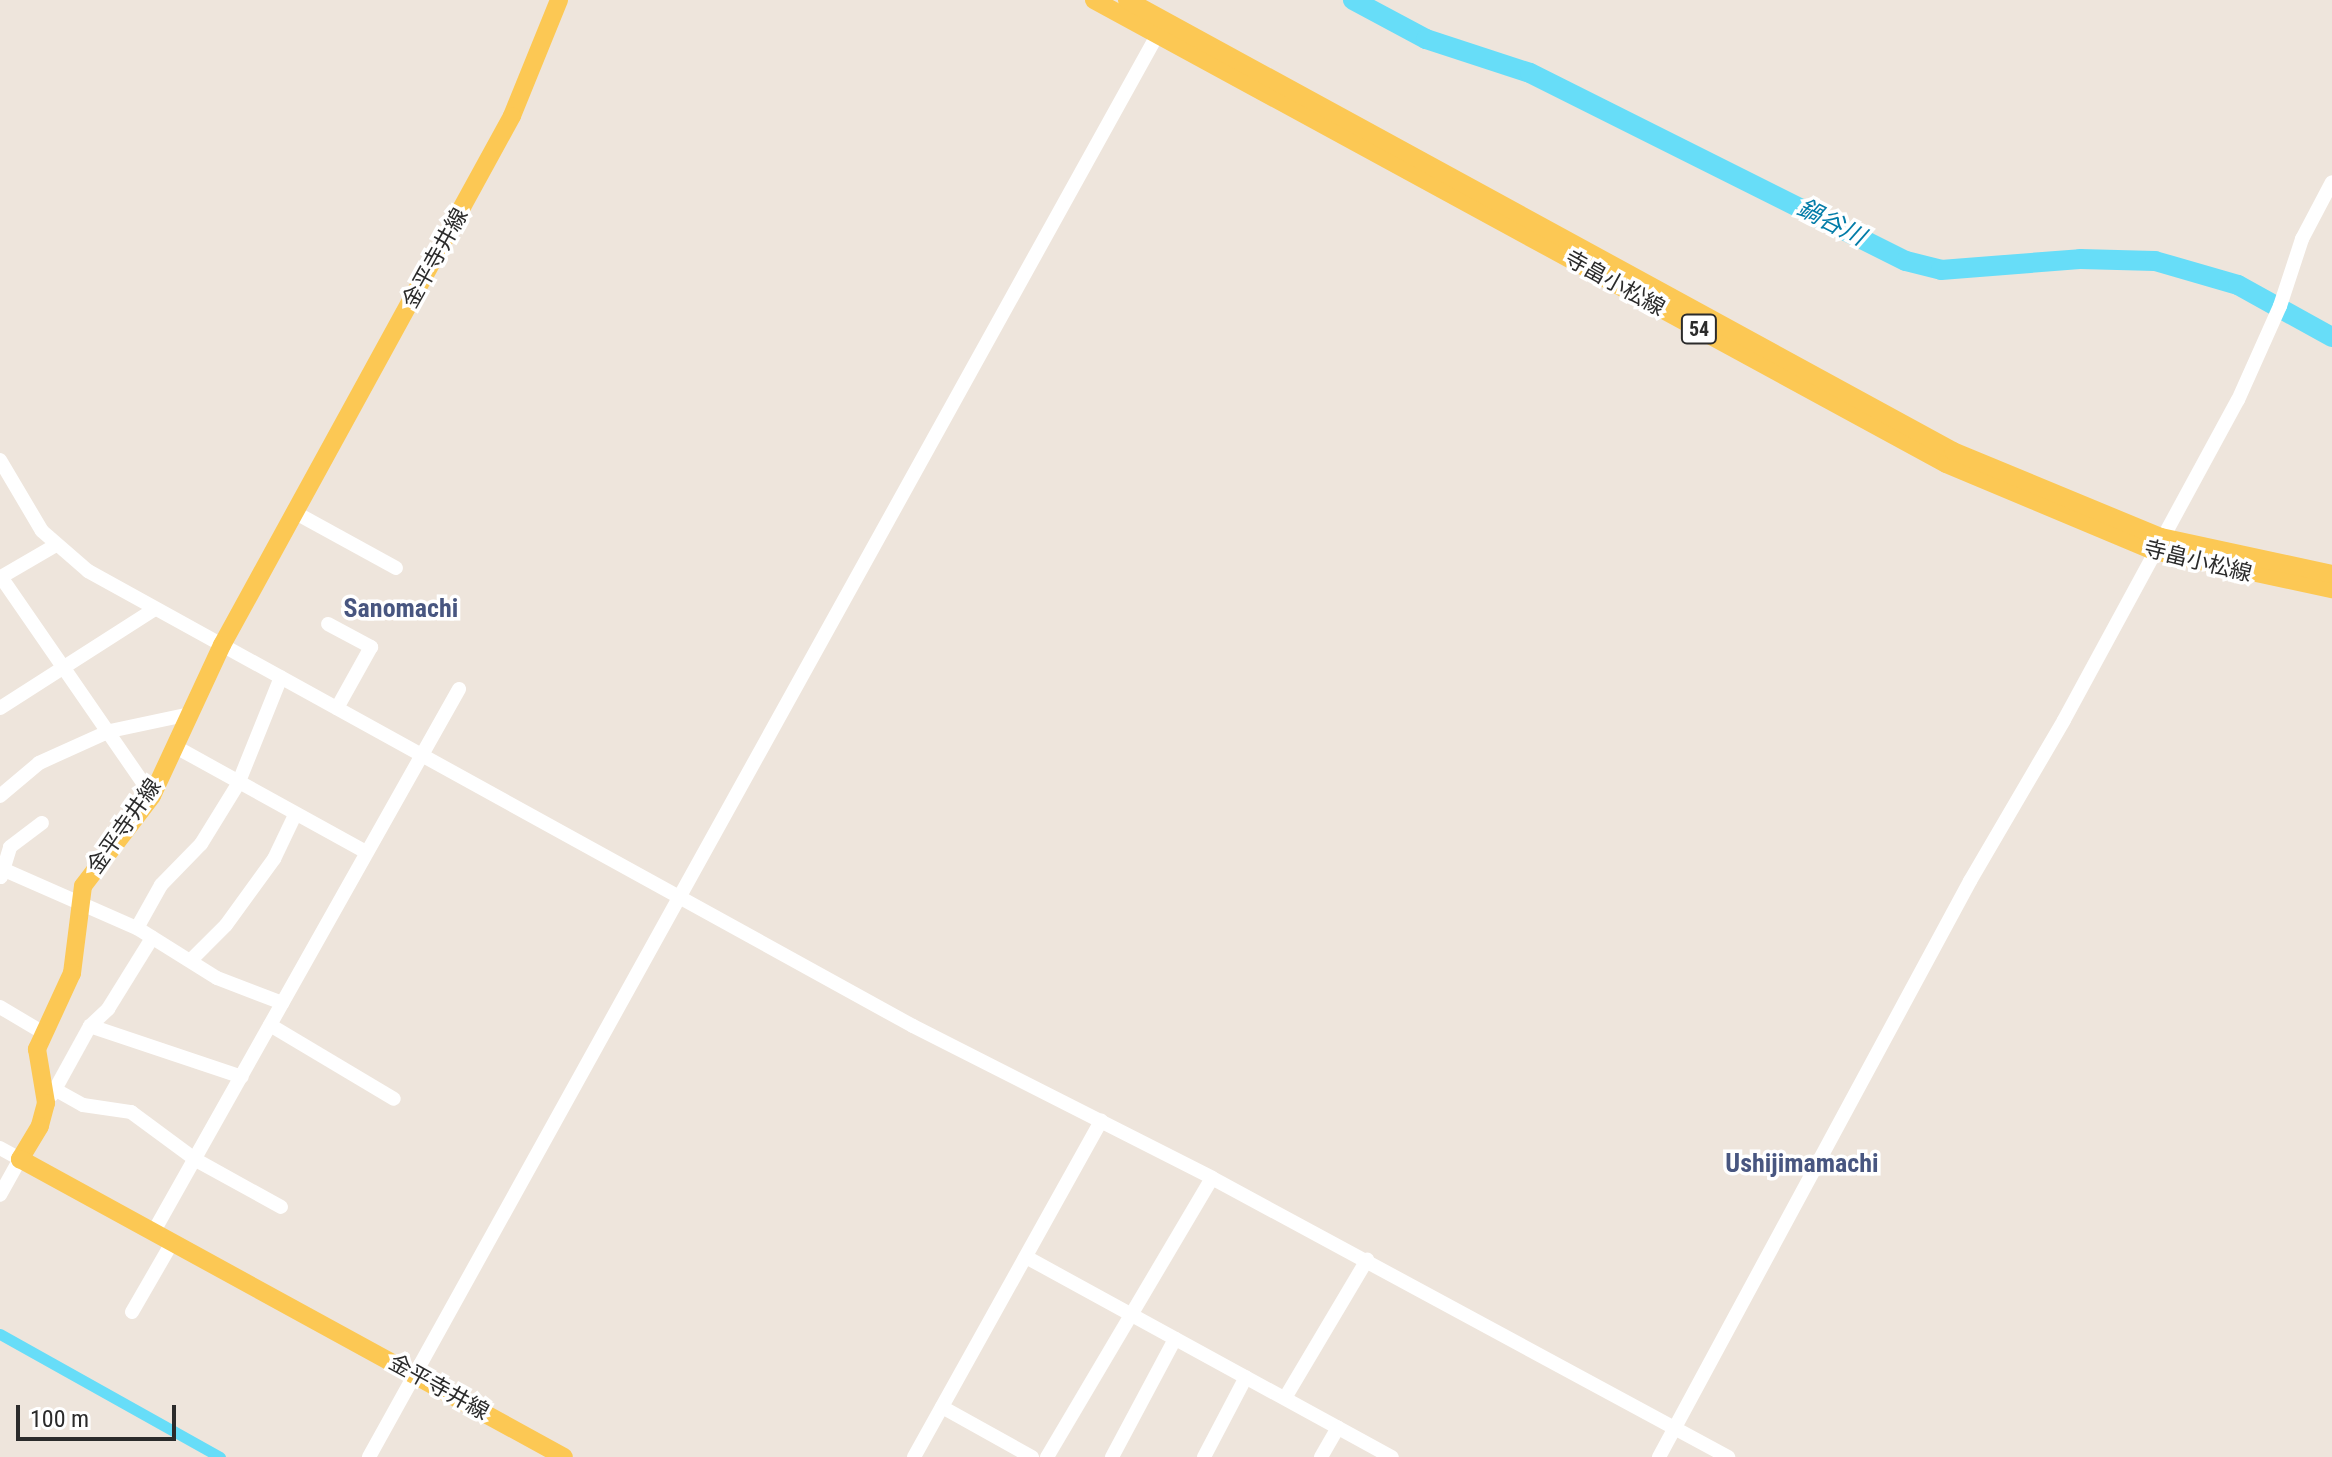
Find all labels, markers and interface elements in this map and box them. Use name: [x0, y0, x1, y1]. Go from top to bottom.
water label: 鍋谷川: [1792, 194, 1870, 252]
street label: 金平寺井線: [397, 203, 473, 313]
street label: 寺畠小松線: [1560, 245, 1670, 321]
road number: 54: [1679, 313, 1719, 345]
street label: 寺畠小松線: [2141, 535, 2255, 587]
district label: Sanomachi: [344, 593, 458, 625]
street label: 金平寺井線: [82, 773, 166, 879]
district label: Ushijimamachi: [1725, 1148, 1879, 1180]
street label: 金平寺井線: [384, 1349, 494, 1425]
scale bar: [20, 1389, 180, 1439]
text: 100 m: [30, 1405, 89, 1433]

